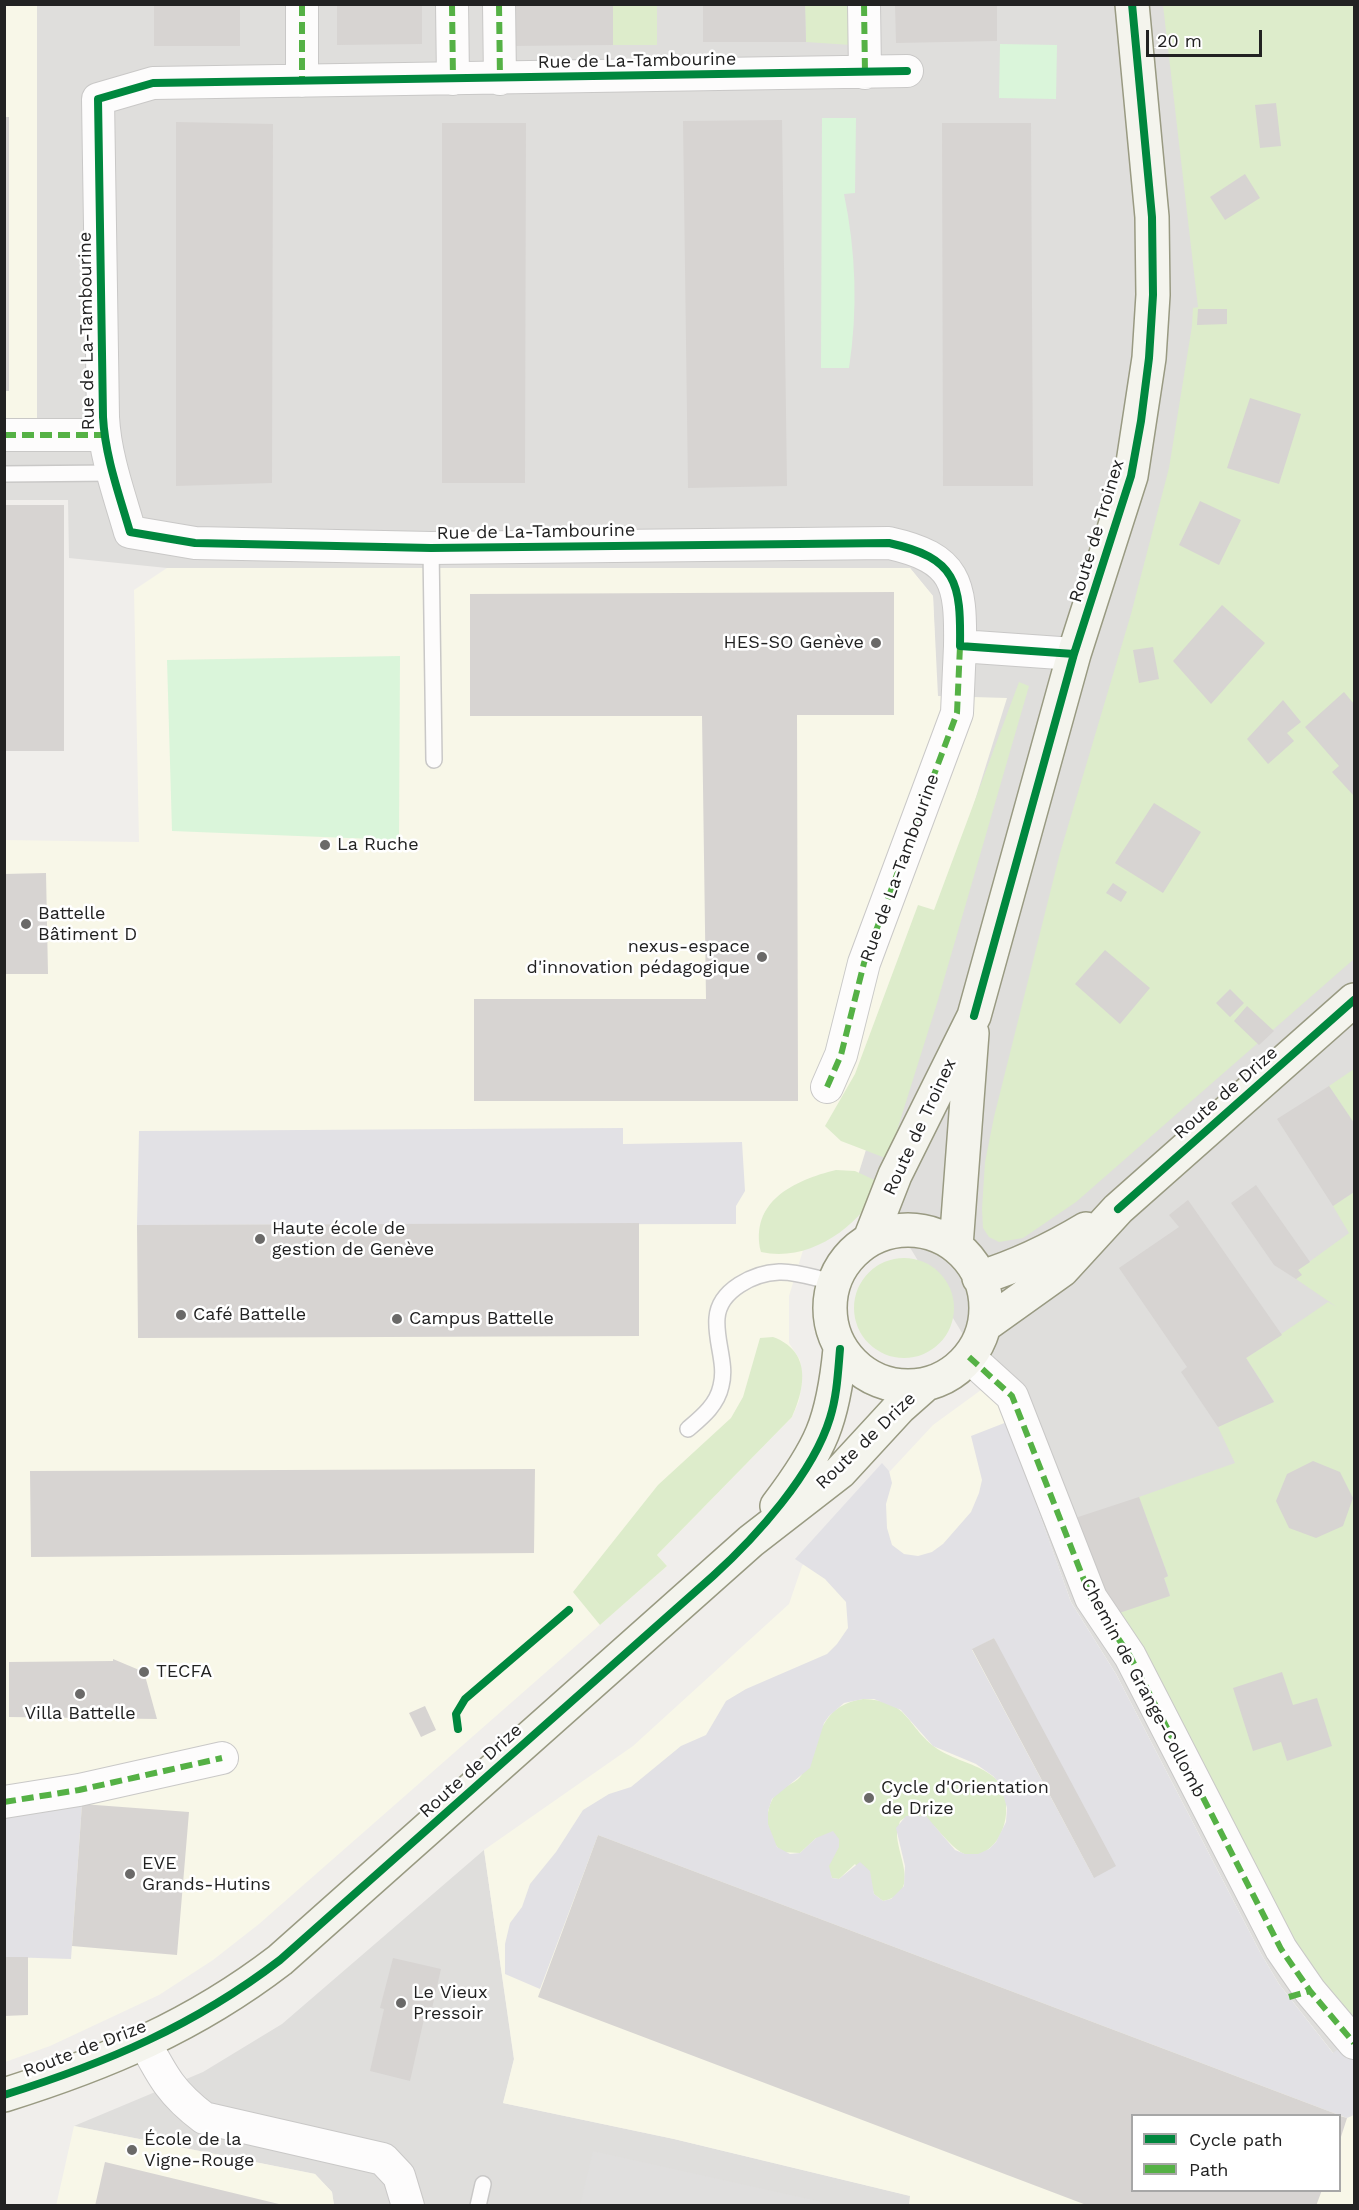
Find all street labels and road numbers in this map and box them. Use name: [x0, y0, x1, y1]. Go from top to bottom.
street label: Rue de La-Tambourine: [538, 48, 736, 74]
street label: Rue de La-Tambourine: [74, 232, 100, 430]
street label: Route de Troinex: [1065, 457, 1129, 605]
street label: Rue de La-Tambourine: [437, 519, 635, 545]
street label: Rue de La-Tambourine: [856, 771, 944, 965]
street label: Route de Drize: [1170, 1042, 1282, 1144]
street label: Route de Troinex: [879, 1055, 961, 1199]
street label: Route de Drize: [812, 1388, 920, 1494]
street label: Chemin de Grange-Collomb: [1076, 1575, 1210, 1801]
street label: Route de Drize: [415, 1719, 527, 1823]
street label: Route de Drize: [20, 2016, 150, 2082]

